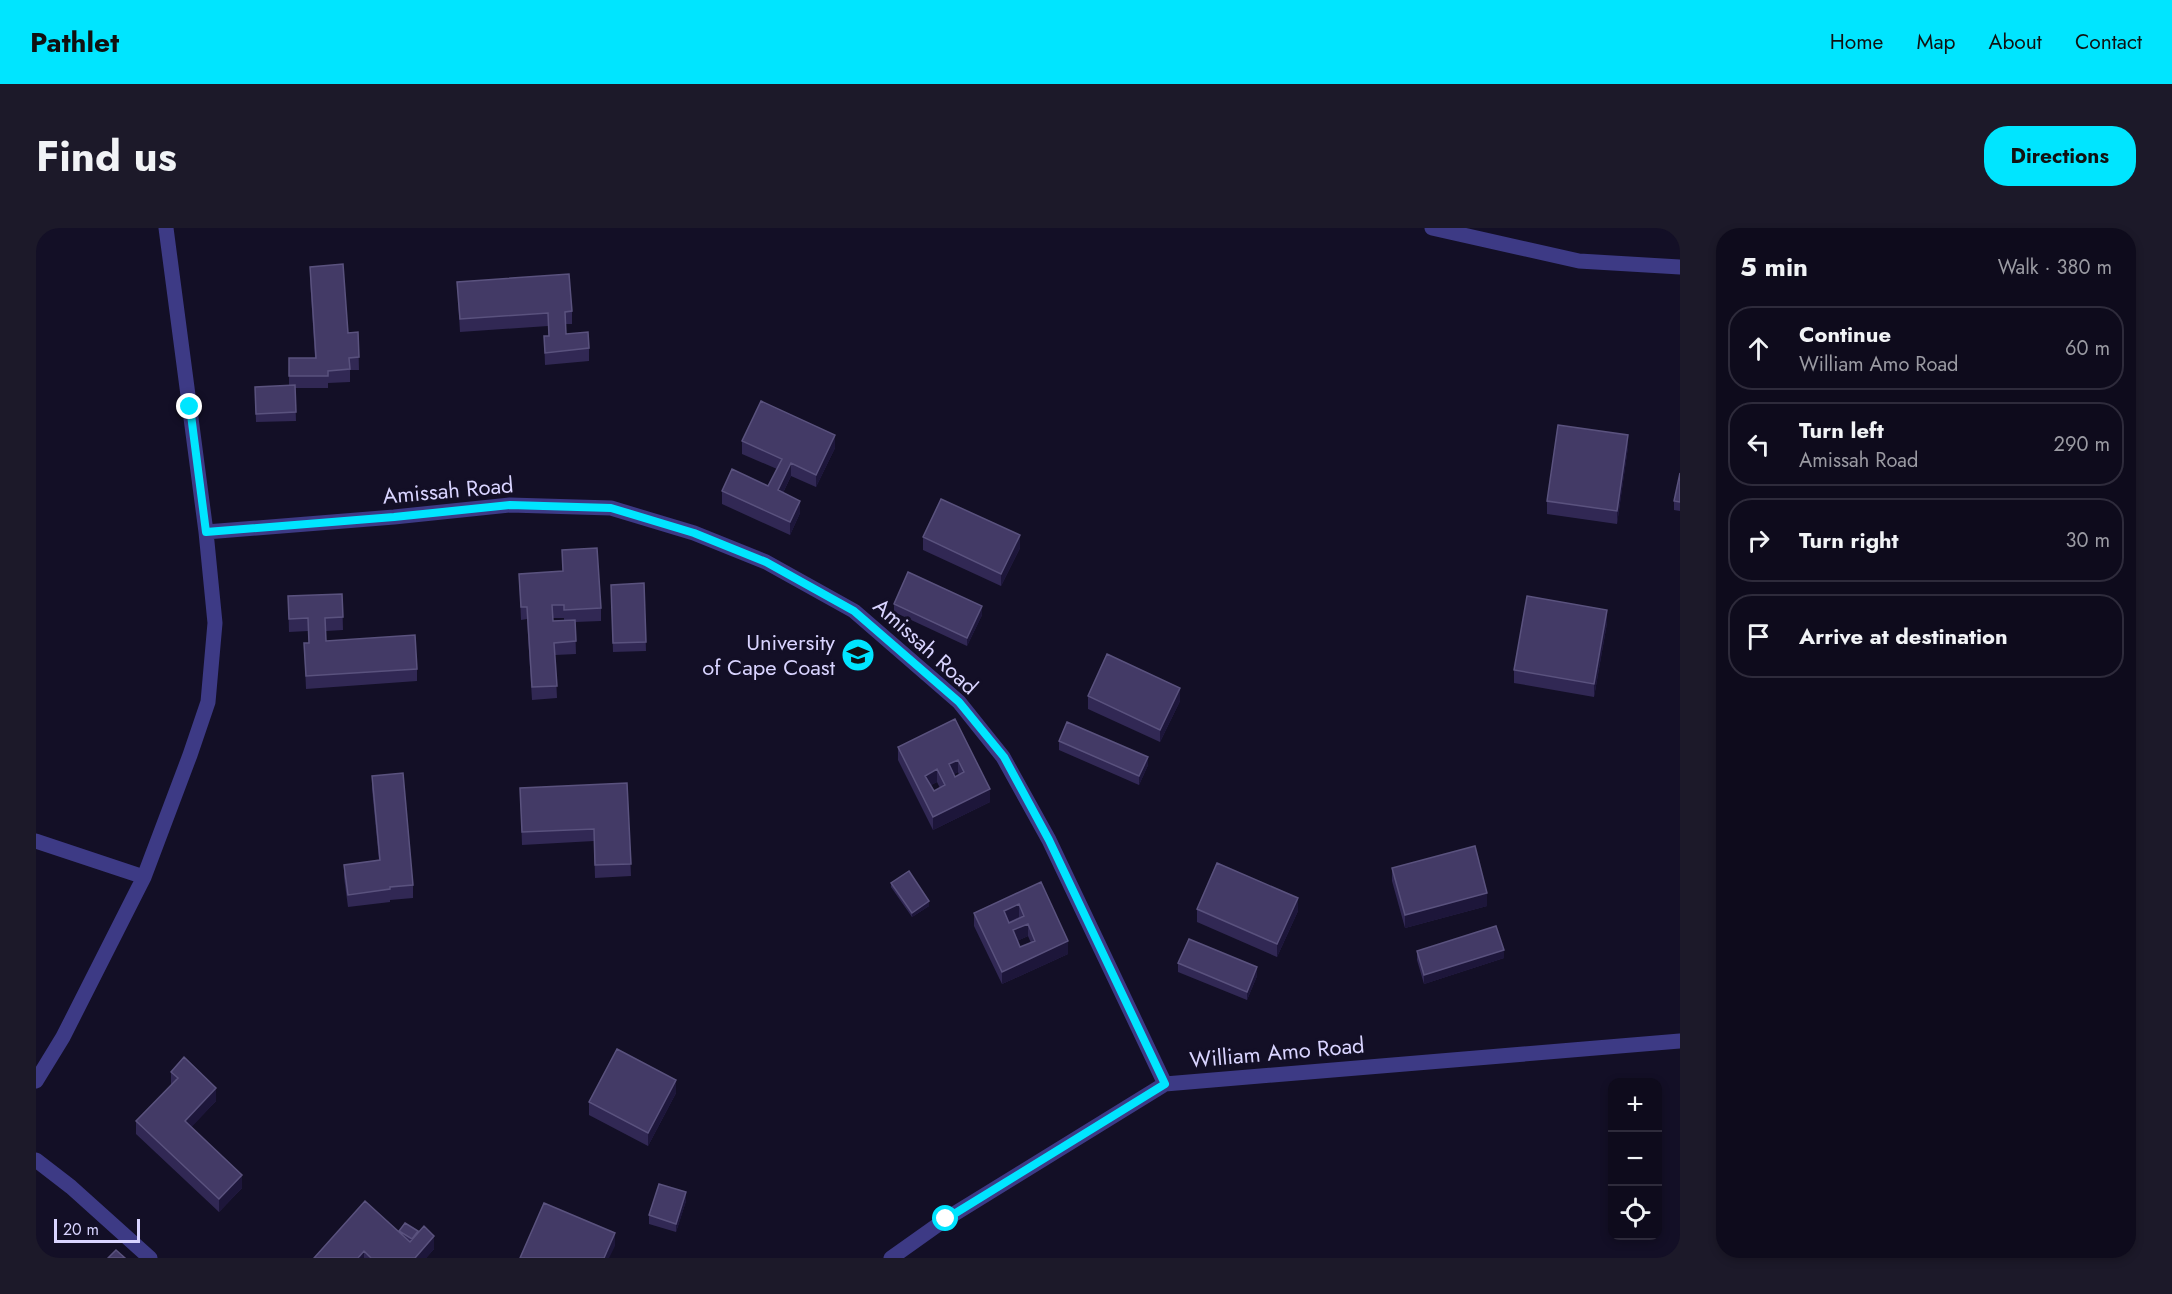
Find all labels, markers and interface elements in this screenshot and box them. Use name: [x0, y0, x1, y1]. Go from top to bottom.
text: Pathlet: [30, 22, 119, 63]
text: Home: [1830, 27, 1883, 57]
text: Map: [1916, 27, 1956, 57]
text: About: [1989, 27, 2042, 57]
text: Contact: [2075, 27, 2142, 57]
text: Find us: [36, 126, 177, 187]
button: Directions: [1984, 126, 2136, 186]
text: 5 min: [1740, 248, 1808, 286]
text: Walk · 380 m: [1998, 253, 2112, 282]
text: Continue: [1799, 318, 1891, 350]
icon: ahead: [1742, 332, 1775, 365]
text: 60 m: [2065, 334, 2110, 363]
text: William Amo Road: [1799, 350, 1958, 379]
route end: [176, 393, 202, 419]
text: Turn left: [1799, 414, 1884, 446]
icon: left: [1742, 428, 1775, 461]
text: 290 m: [2054, 430, 2110, 459]
text: Amissah Road: [1799, 446, 1918, 475]
street label: Amissah Road: [381, 468, 515, 512]
icon: right: [1742, 524, 1775, 557]
text: Turn right: [1799, 524, 1899, 556]
text: 30 m: [2065, 526, 2110, 555]
street label: Amissah Road: [866, 590, 986, 702]
icon: arrive: [1742, 620, 1775, 653]
text: Arrive at destination: [1799, 620, 2008, 652]
place label: University of Cape Coast: [702, 626, 836, 683]
school or university icon: University of Cape Coast: [840, 637, 876, 673]
street label: William Amo Road: [1188, 1028, 1366, 1076]
map controls: [1608, 1078, 1662, 1240]
button: +: [1608, 1078, 1662, 1132]
button: −: [1608, 1132, 1662, 1186]
button: locate: [1608, 1186, 1662, 1240]
route start: [932, 1205, 958, 1231]
scale bar: [54, 1216, 140, 1244]
text: 20 m: [63, 1218, 99, 1241]

